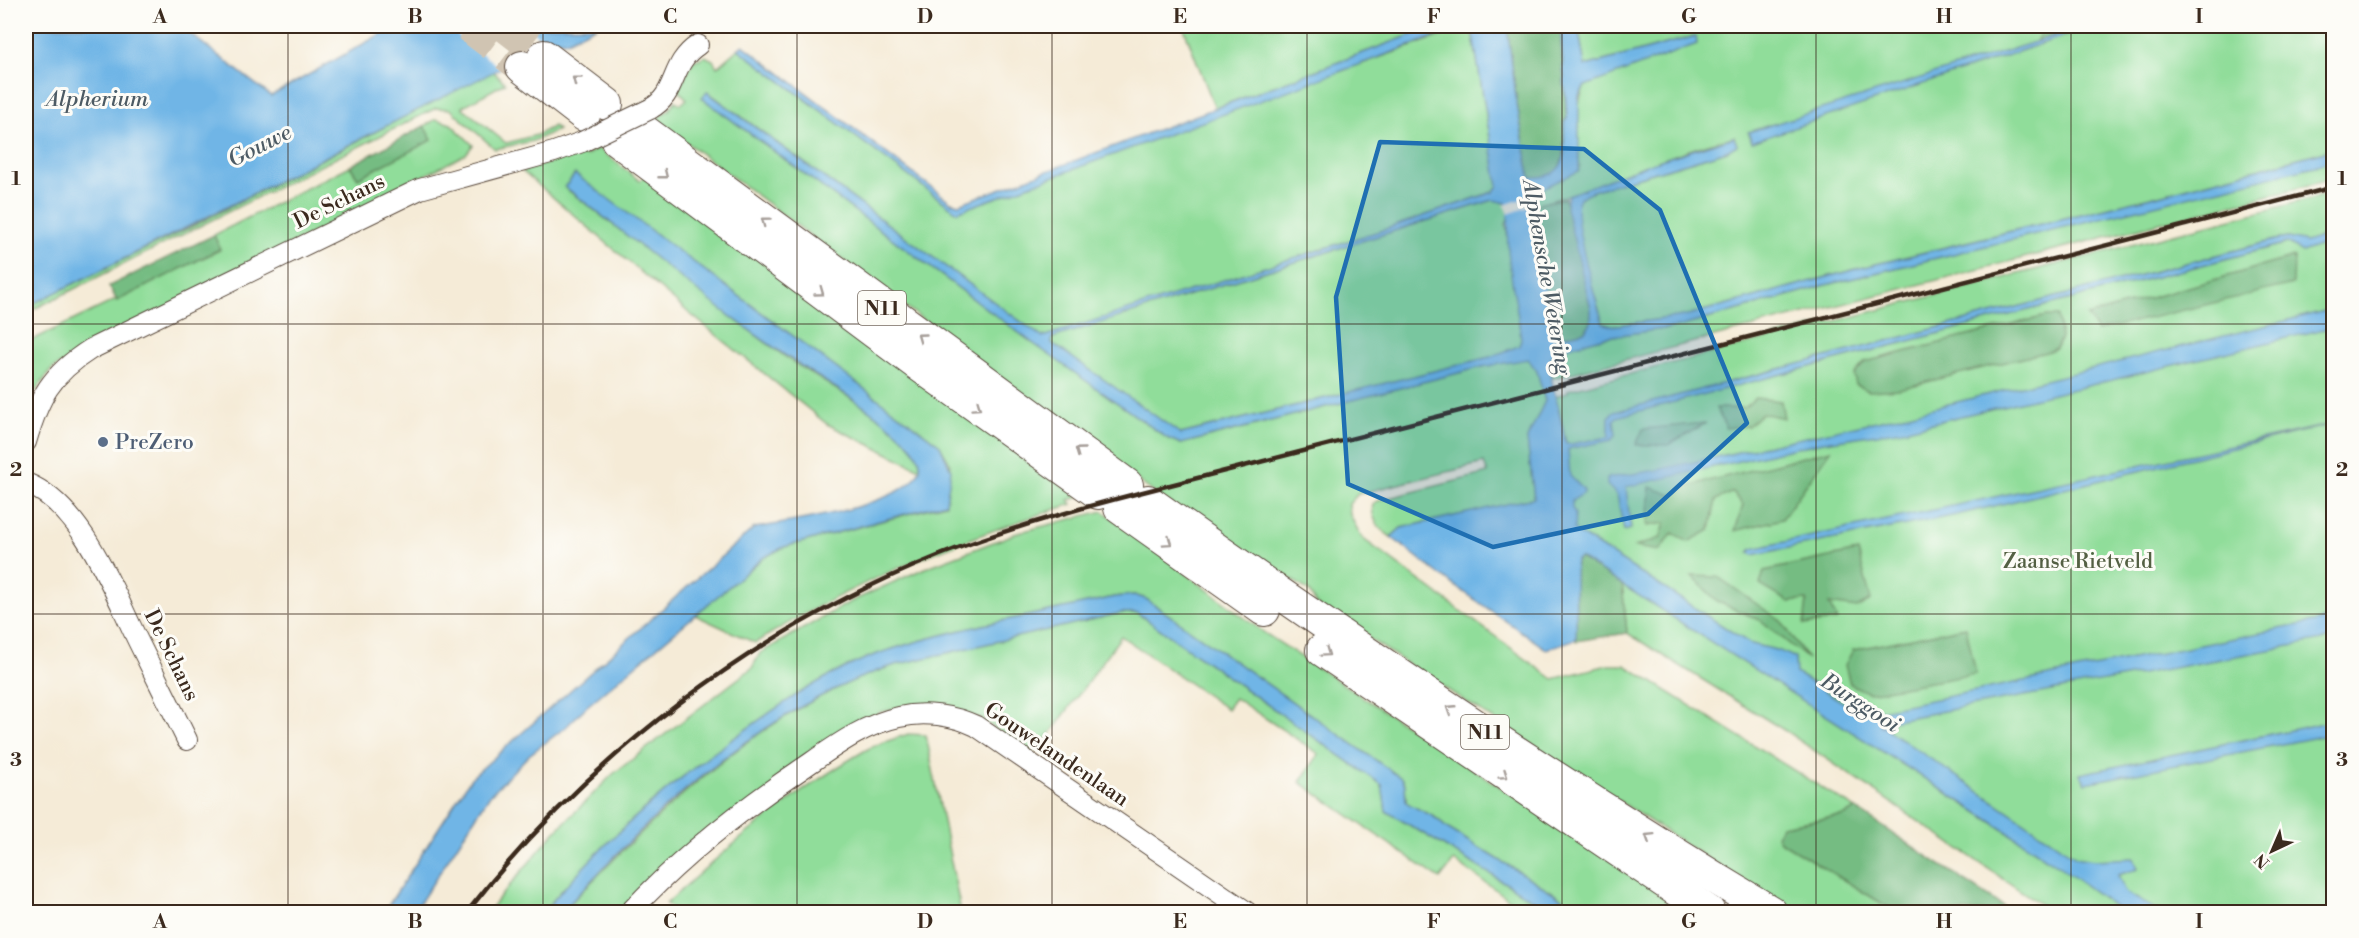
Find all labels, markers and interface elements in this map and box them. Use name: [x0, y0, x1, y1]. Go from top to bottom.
text: A: [152, 5, 168, 30]
text: B: [407, 5, 423, 30]
text: C: [663, 5, 677, 30]
text: D: [917, 5, 933, 30]
text: E: [1173, 5, 1187, 30]
text: F: [1427, 5, 1441, 30]
text: G: [1681, 5, 1697, 30]
text: H: [1936, 5, 1953, 30]
text: I: [2195, 5, 2203, 30]
one-way arrow: [571, 76, 582, 87]
water label: Alpherium: [44, 86, 148, 113]
water label: Gouwe: [223, 119, 296, 174]
text: 1: [11, 167, 21, 192]
text: 1: [2337, 167, 2347, 192]
one-way arrow: [657, 168, 668, 179]
street label: De Schans: [289, 169, 389, 235]
water label: Alphensche Wetering: [1516, 176, 1577, 379]
one-way arrow: [760, 217, 771, 228]
one-way arrow: [813, 285, 824, 296]
road number: N11: [858, 291, 906, 325]
one-way arrow: [917, 333, 928, 344]
one-way arrow: [971, 400, 982, 411]
place label: PreZero: [115, 430, 194, 456]
marker: PreZero: [96, 435, 110, 449]
one-way arrow: [1075, 447, 1086, 458]
text: 2: [10, 458, 22, 483]
text: 2: [2336, 458, 2348, 483]
one-way arrow: [1161, 535, 1172, 546]
park label: Zaanse Rietveld: [2003, 549, 2153, 575]
street label: De Schans: [138, 605, 204, 705]
one-way arrow: [1319, 646, 1330, 657]
water label: Burggooi: [1815, 667, 1905, 739]
street label: Gouwelandenlaan: [979, 697, 1134, 813]
one-way arrow: [1446, 704, 1456, 716]
road number: N11: [1461, 715, 1509, 749]
text: 3: [10, 748, 22, 773]
text: 3: [2336, 748, 2348, 773]
one-way arrow: [1497, 768, 1508, 779]
north arrow: [2242, 821, 2302, 881]
one-way arrow: [1645, 832, 1655, 844]
text: N: [2251, 849, 2274, 873]
text: A: [152, 910, 168, 935]
text: B: [407, 910, 423, 935]
text: C: [663, 910, 677, 935]
text: D: [917, 910, 933, 935]
text: E: [1173, 910, 1187, 935]
text: F: [1427, 910, 1441, 935]
text: G: [1681, 910, 1697, 935]
text: H: [1936, 910, 1953, 935]
text: I: [2195, 910, 2203, 935]

